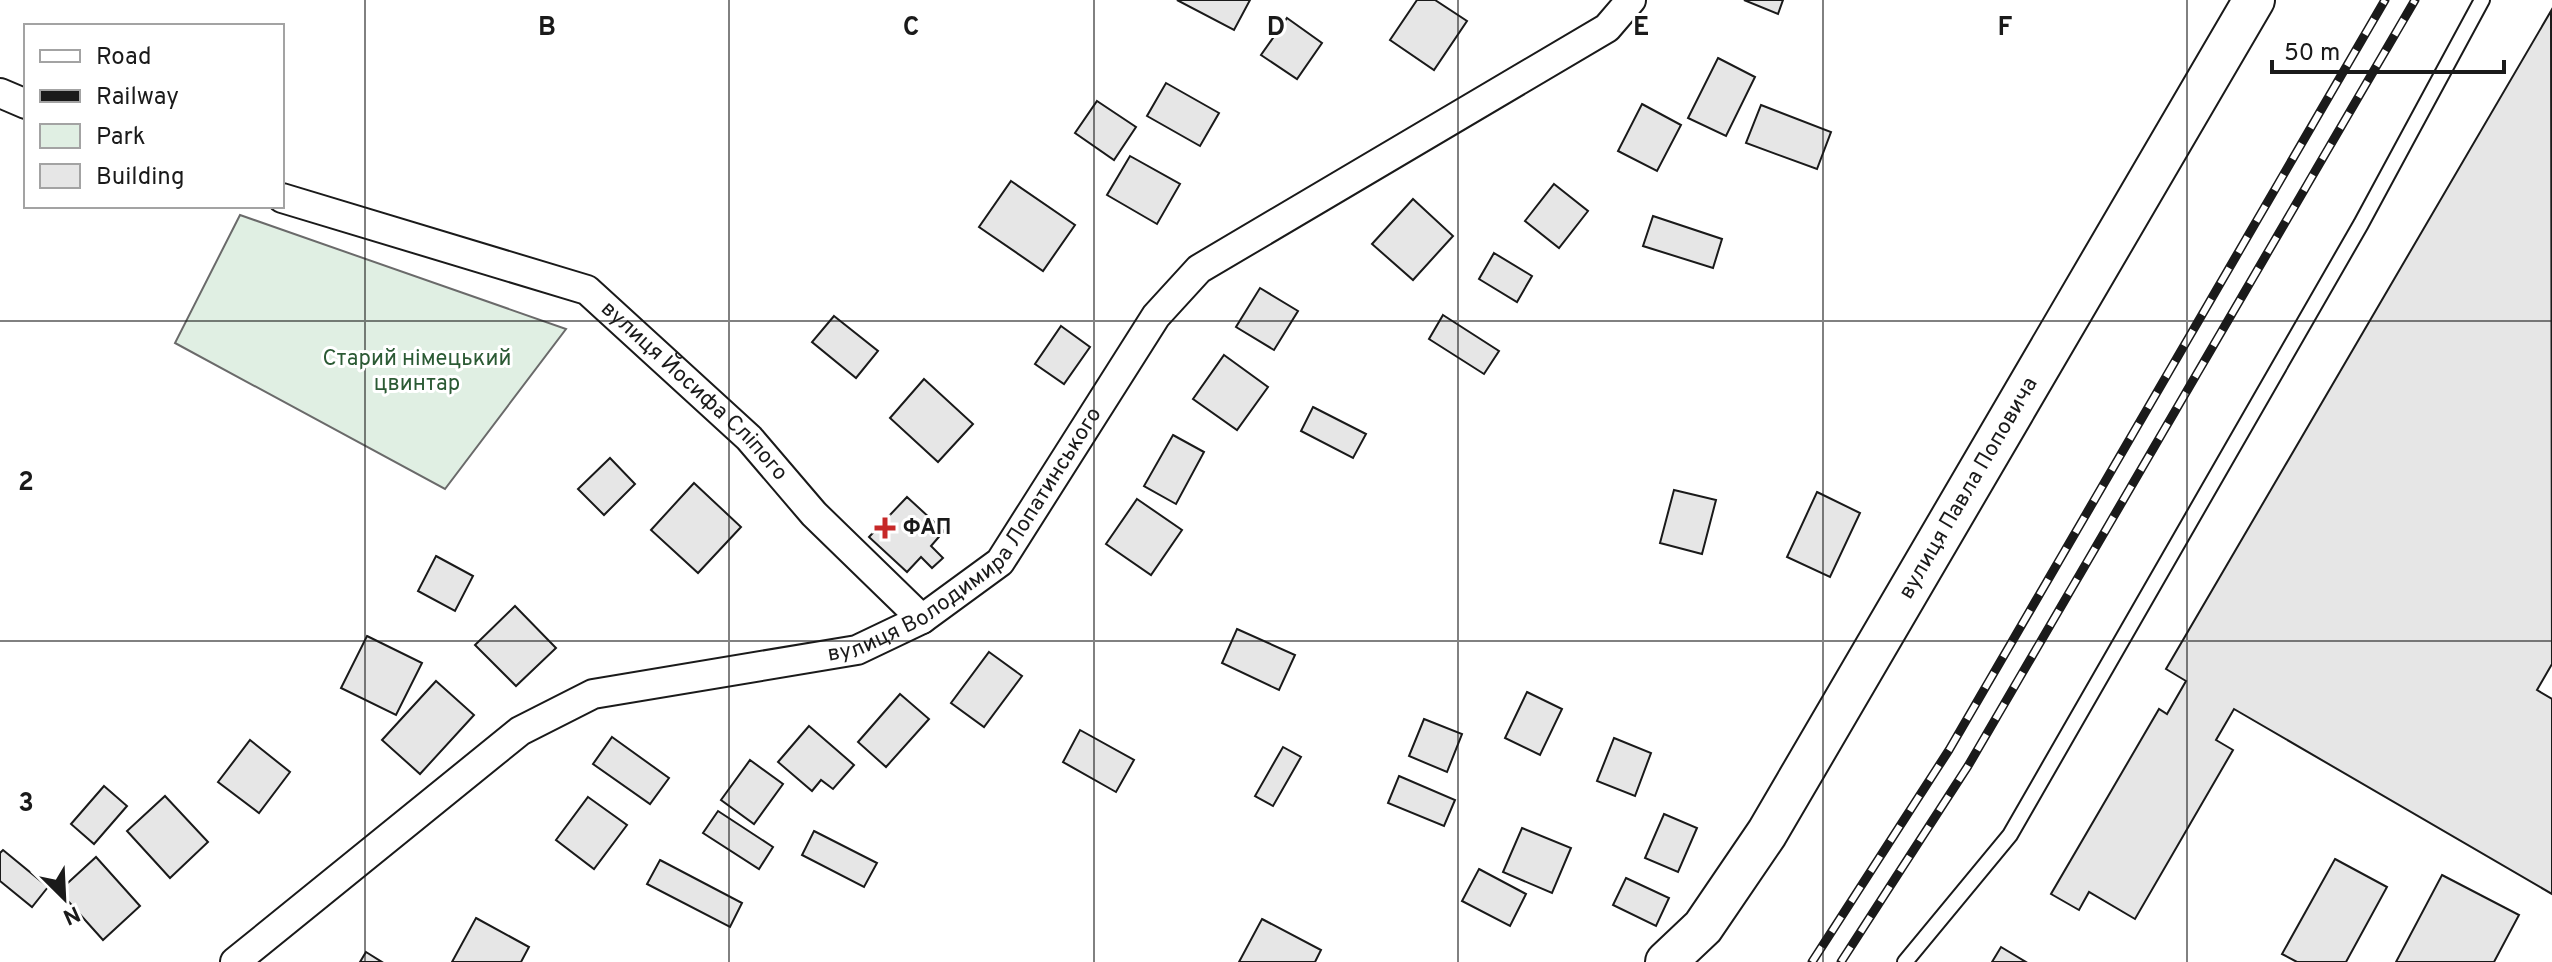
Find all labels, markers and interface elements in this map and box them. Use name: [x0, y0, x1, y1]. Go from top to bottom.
text: B: [538, 12, 556, 45]
text: C: [903, 12, 919, 45]
text: D: [1267, 12, 1285, 45]
text: E: [1633, 12, 1649, 45]
text: F: [1998, 12, 2013, 45]
legend: [24, 24, 284, 208]
scale bar: [2272, 24, 2504, 74]
text: 50 m: [2284, 39, 2340, 69]
text: Road: [96, 43, 152, 73]
text: Railway: [96, 83, 179, 113]
text: Park: [96, 123, 146, 153]
text: Building: [96, 163, 185, 193]
street label: вулиця Йосифа Сліпого: [595, 296, 793, 487]
park label: Старий німецький цвинтар: [323, 346, 511, 398]
street label: вулиця Павла Поповича: [1893, 372, 2044, 604]
street label: вулиця Володимира Лопатинського: [826, 403, 1108, 668]
text: 2: [18, 467, 34, 500]
place label: ФАП: [903, 515, 951, 542]
marker: ФАП: [874, 517, 896, 539]
text: 3: [18, 788, 34, 821]
north arrow: [24, 858, 104, 938]
text: N: [58, 898, 84, 930]

